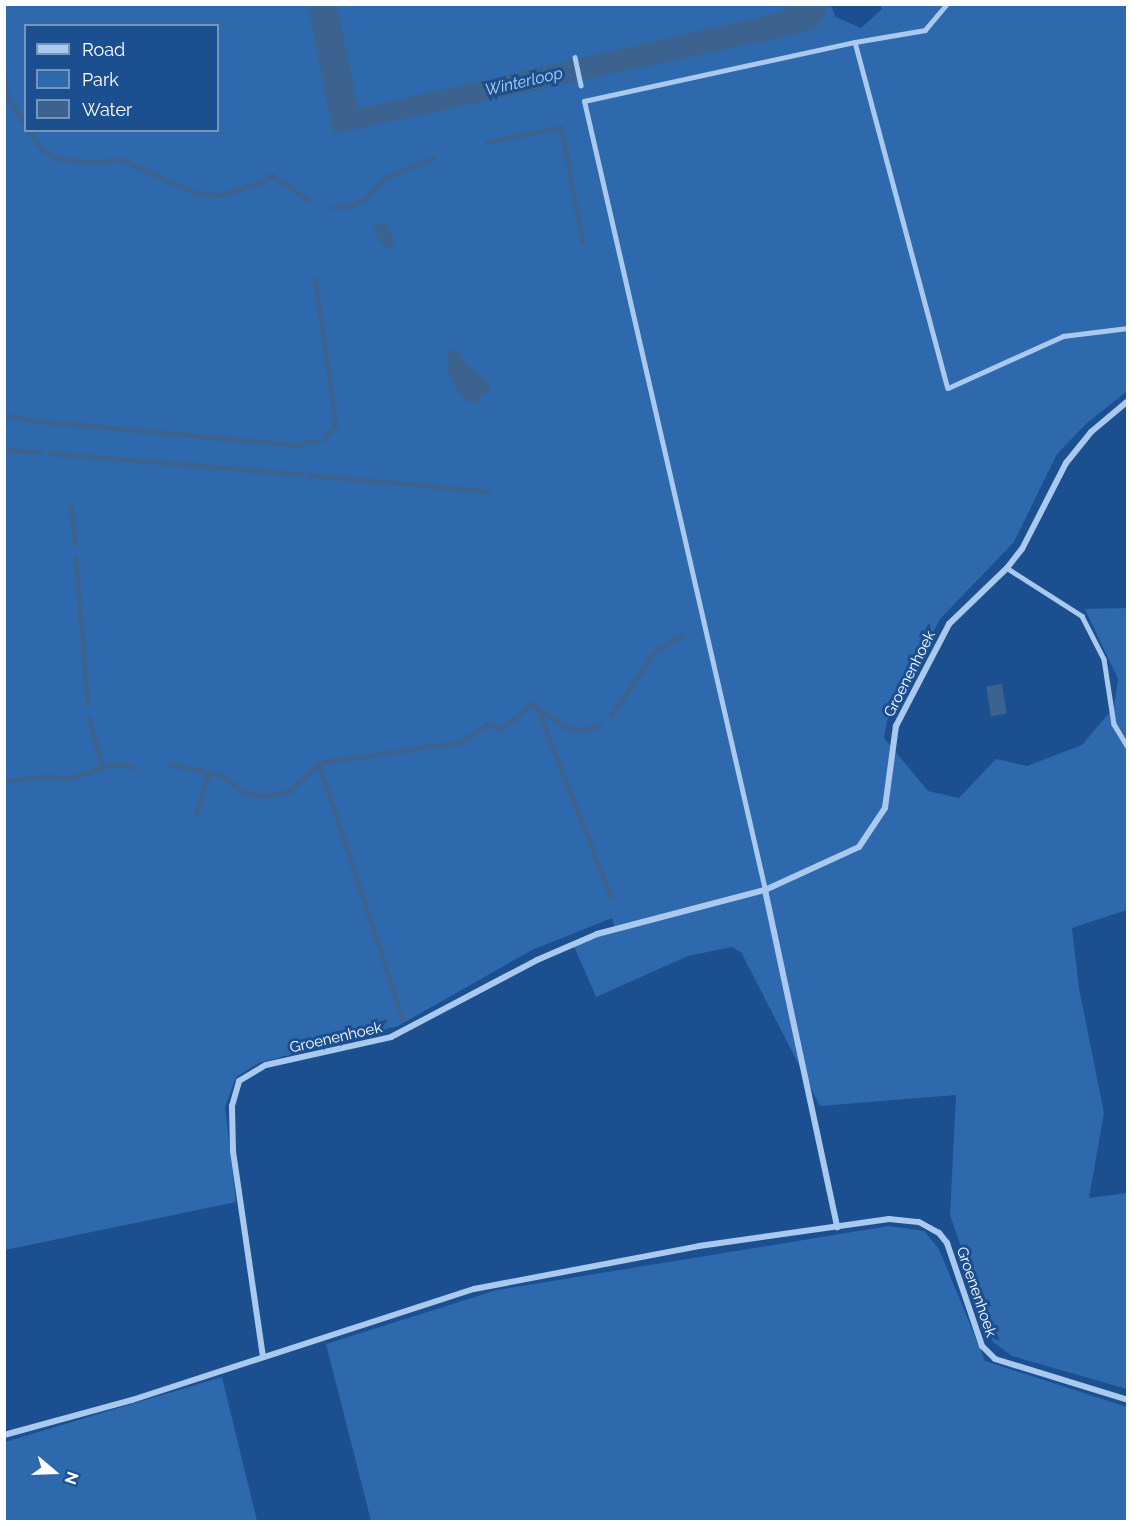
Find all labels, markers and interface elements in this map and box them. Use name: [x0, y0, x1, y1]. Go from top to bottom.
legend: [24, 24, 219, 132]
text: Road: [82, 39, 125, 60]
water label: Winterloop: [483, 64, 565, 100]
text: Park: [82, 69, 119, 90]
text: Water: [82, 99, 132, 120]
street label: Groenenhoek: [881, 628, 939, 720]
street label: Groenenhoek: [288, 1019, 384, 1057]
street label: Groenenhoek: [952, 1245, 1000, 1339]
north arrow: [24, 1442, 84, 1502]
text: N: [61, 1469, 82, 1487]

